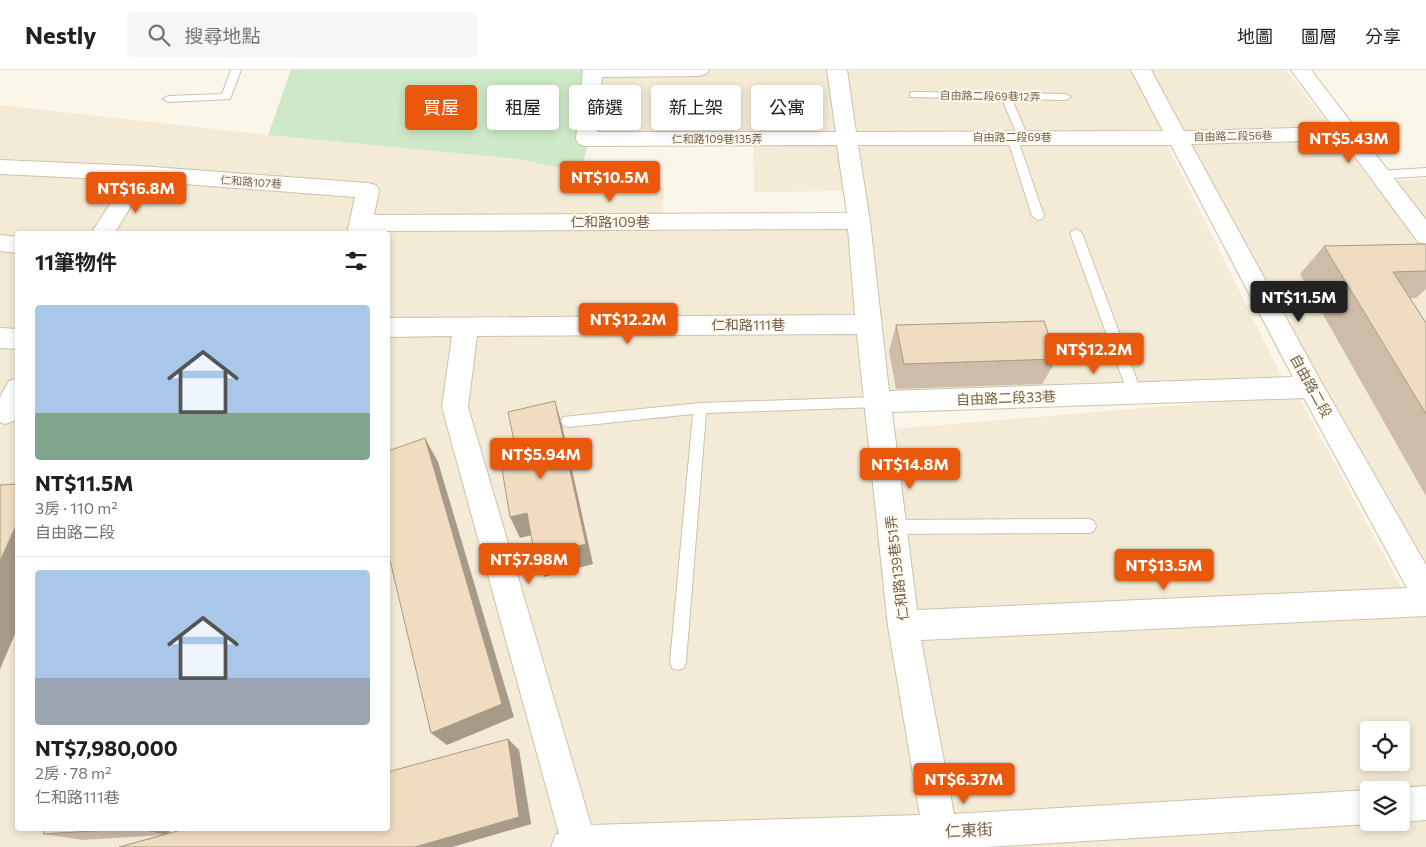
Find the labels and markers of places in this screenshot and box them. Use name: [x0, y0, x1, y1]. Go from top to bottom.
pin: NT$5.43M: [1297, 122, 1401, 164]
pin: NT$10.5M: [558, 160, 662, 203]
pin: NT$16.8M: [84, 172, 188, 214]
pin: NT$11.5M: [1247, 280, 1351, 323]
pin: NT$12.2M: [576, 302, 680, 345]
pin: NT$12.2M: [1042, 332, 1146, 375]
pin: NT$5.94M: [489, 438, 593, 480]
pin: NT$14.8M: [858, 448, 962, 490]
pin: NT$7.98M: [477, 542, 581, 585]
pin: NT$13.5M: [1112, 548, 1216, 591]
pin: NT$6.37M: [912, 762, 1016, 805]

